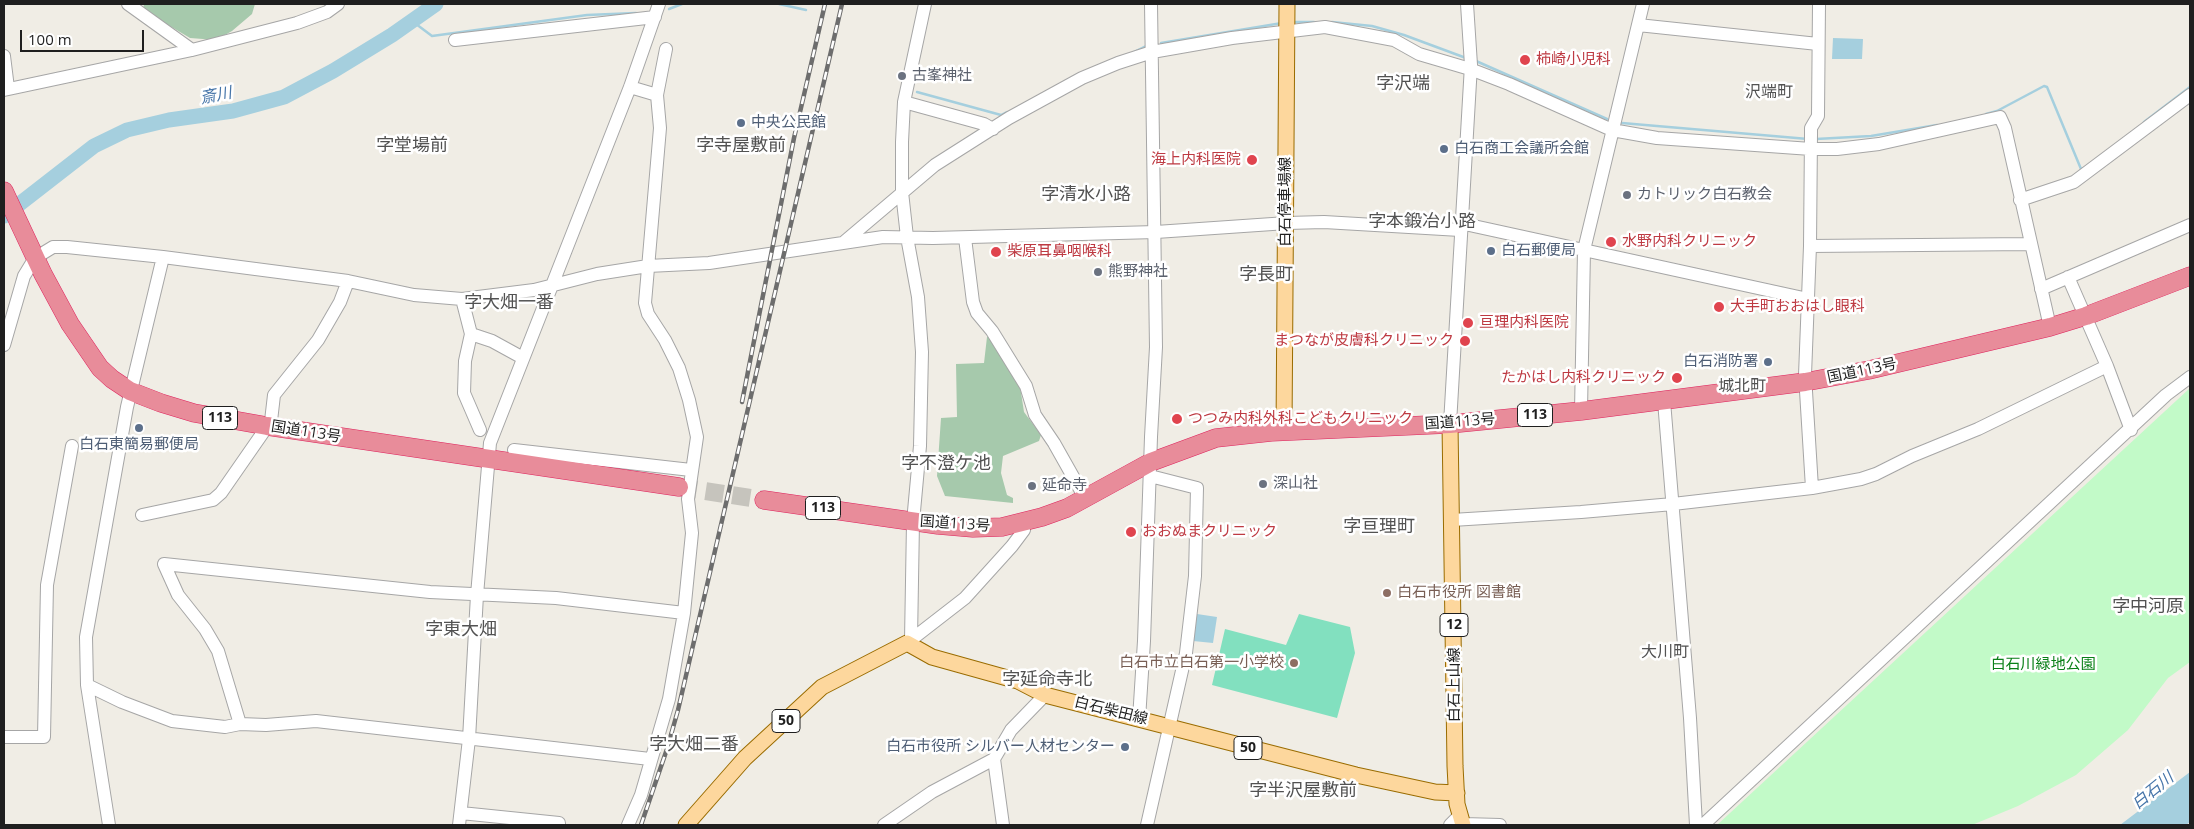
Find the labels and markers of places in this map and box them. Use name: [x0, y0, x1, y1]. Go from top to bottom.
place label: 柿崎小児科: [1536, 51, 1611, 69]
marker: 柿崎小児科: [1518, 53, 1532, 67]
place label: 古峯神社: [912, 67, 972, 85]
marker: 古峯神社: [896, 70, 908, 82]
place label: 中央公民館: [751, 114, 826, 132]
marker: 中央公民館: [735, 117, 747, 129]
place label: 白石商工会議所会館: [1454, 140, 1589, 158]
marker: 白石商工会議所会館: [1438, 143, 1450, 155]
place label: 海上内科医院: [1151, 151, 1241, 169]
marker: 海上内科医院: [1245, 153, 1259, 167]
place label: カトリック白石教会: [1637, 186, 1772, 204]
marker: カトリック白石教会: [1621, 189, 1633, 201]
place label: 水野内科クリニック: [1622, 233, 1757, 251]
marker: 水野内科クリニック: [1604, 235, 1618, 249]
place label: 白石郵便局: [1501, 242, 1576, 260]
place label: 柴原耳鼻咽喉科: [1007, 243, 1112, 261]
marker: 柴原耳鼻咽喉科: [989, 245, 1003, 259]
marker: 白石郵便局: [1485, 245, 1497, 257]
place label: 熊野神社: [1108, 263, 1168, 281]
marker: 熊野神社: [1092, 266, 1104, 278]
place label: 大手町おおはし眼科: [1730, 298, 1865, 316]
marker: 大手町おおはし眼科: [1712, 300, 1726, 314]
place label: 亘理内科医院: [1479, 314, 1569, 332]
marker: 亘理内科医院: [1461, 316, 1475, 330]
place label: まつなが皮膚科クリニック: [1274, 332, 1454, 350]
marker: まつなが皮膚科クリニック: [1458, 334, 1472, 348]
place label: 白石消防署: [1683, 353, 1758, 371]
marker: 白石消防署: [1762, 356, 1774, 368]
place label: たかはし内科クリニック: [1501, 369, 1666, 387]
marker: たかはし内科クリニック: [1670, 371, 1684, 385]
place label: つつみ内科外科こどもクリニック: [1188, 410, 1413, 428]
marker: つつみ内科外科こどもクリニック: [1170, 412, 1184, 426]
marker: 白石東簡易郵便局: [133, 422, 145, 434]
place label: 白石東簡易郵便局: [79, 436, 199, 454]
place label: 深山社: [1273, 475, 1318, 493]
place label: 延命寺: [1042, 477, 1087, 495]
marker: 深山社: [1257, 478, 1269, 490]
marker: 延命寺: [1026, 480, 1038, 492]
place label: おおぬまクリニック: [1142, 523, 1277, 541]
marker: おおぬまクリニック: [1124, 525, 1138, 539]
place label: 白石市役所 図書館: [1397, 584, 1521, 602]
marker: 白石市役所 図書館: [1381, 587, 1393, 599]
place label: 白石市立白石第一小学校: [1119, 654, 1284, 672]
marker: 白石市立白石第一小学校: [1288, 657, 1300, 669]
place label: 白石市役所 シルバー人材センター: [886, 738, 1115, 756]
marker: 白石市役所 シルバー人材センター: [1119, 741, 1131, 753]

